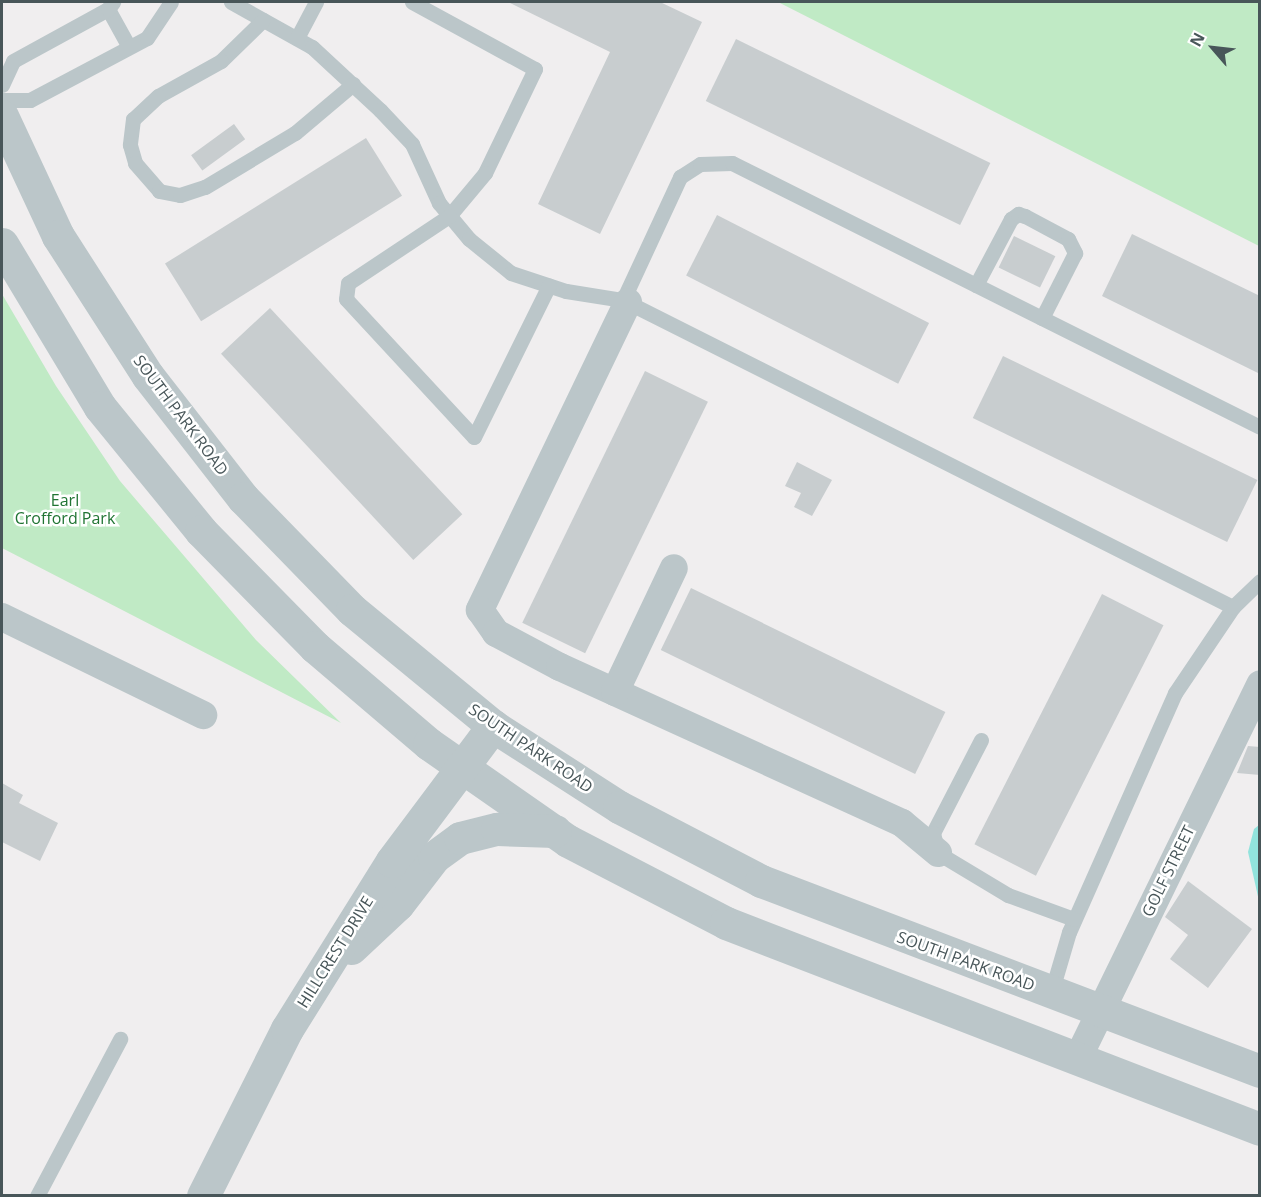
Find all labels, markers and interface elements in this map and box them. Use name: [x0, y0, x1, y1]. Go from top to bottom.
north arrow: [1183, 18, 1243, 78]
text: N: [1184, 29, 1210, 50]
street label: SOUTH PARK ROAD: [130, 351, 232, 479]
park label: Earl Crofford Park: [15, 490, 115, 528]
street label: SOUTH PARK ROAD: [465, 699, 597, 797]
street label: GOLF STREET: [1138, 822, 1198, 920]
street label: HILLCREST DRIVE: [293, 893, 377, 1011]
street label: SOUTH PARK ROAD: [894, 927, 1038, 995]

